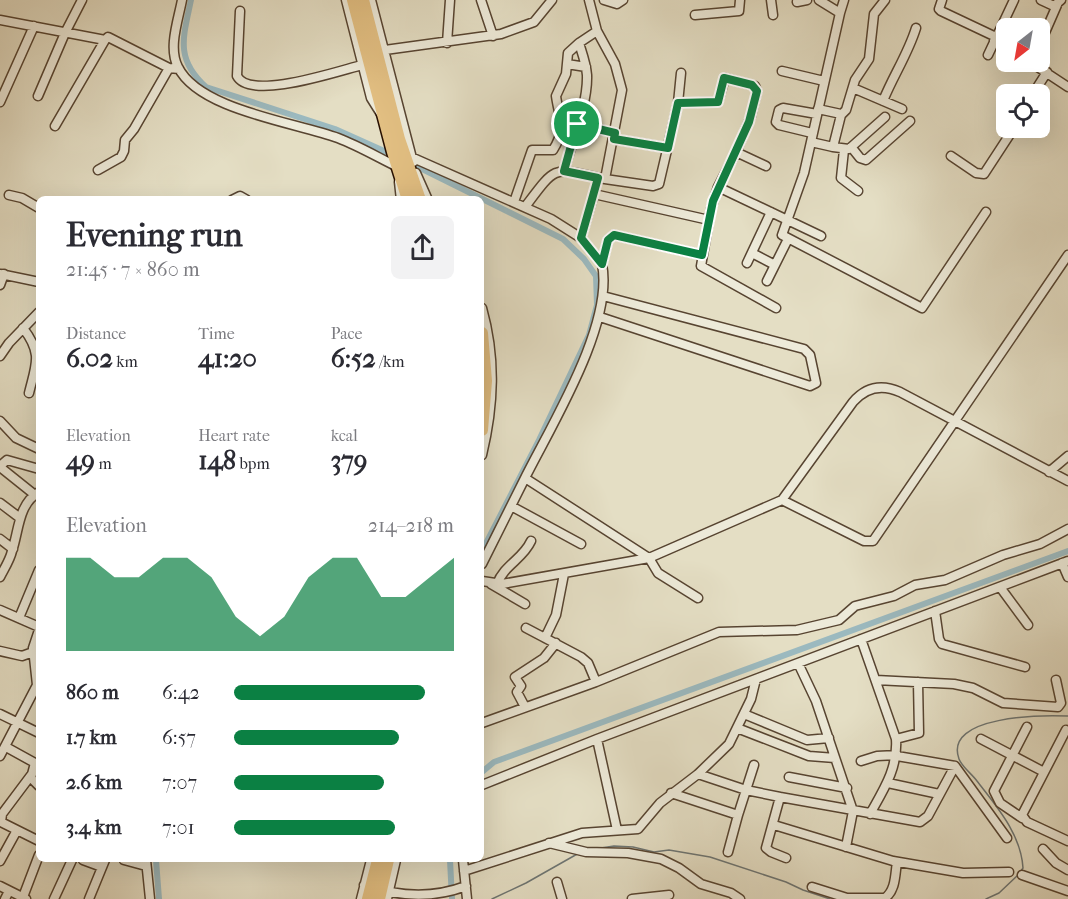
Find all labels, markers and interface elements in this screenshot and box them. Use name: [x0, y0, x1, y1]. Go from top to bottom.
north arrow: [996, 18, 1050, 72]
map controls: [996, 18, 1050, 138]
button: locate: [996, 84, 1050, 138]
pin: [551, 98, 602, 149]
icon: arrive: [560, 107, 593, 140]
text: Evening run: [66, 216, 243, 255]
button: share: [391, 216, 454, 279]
text: 21:45 · 7 × 860 m: [66, 258, 200, 281]
text: Distance: [66, 324, 126, 343]
text: Time: [198, 324, 235, 343]
text: Pace: [331, 324, 363, 343]
text: 6.02: [66, 343, 113, 374]
text: 41:20: [198, 343, 257, 374]
text: 6:52: [331, 343, 376, 374]
text: km: [113, 352, 138, 371]
text: /km: [376, 352, 405, 371]
text: Elevation: [66, 426, 131, 445]
text: Heart rate: [198, 426, 270, 445]
text: kcal: [331, 426, 358, 445]
text: 49: [66, 445, 95, 476]
text: 148: [198, 445, 236, 476]
text: 379: [331, 445, 368, 476]
text: m: [95, 454, 112, 473]
text: bpm: [236, 454, 270, 473]
text: Elevation: [66, 514, 147, 537]
text: 214–218 m: [368, 514, 454, 537]
text: 860 m: [66, 681, 119, 704]
text: 6:42: [162, 681, 200, 704]
text: 1.7 km: [66, 726, 117, 749]
text: 6:57: [162, 726, 196, 749]
text: 2.6 km: [66, 771, 122, 794]
text: 7:07: [162, 771, 197, 794]
text: 3.4 km: [66, 816, 122, 839]
text: 7:01: [162, 816, 195, 839]

